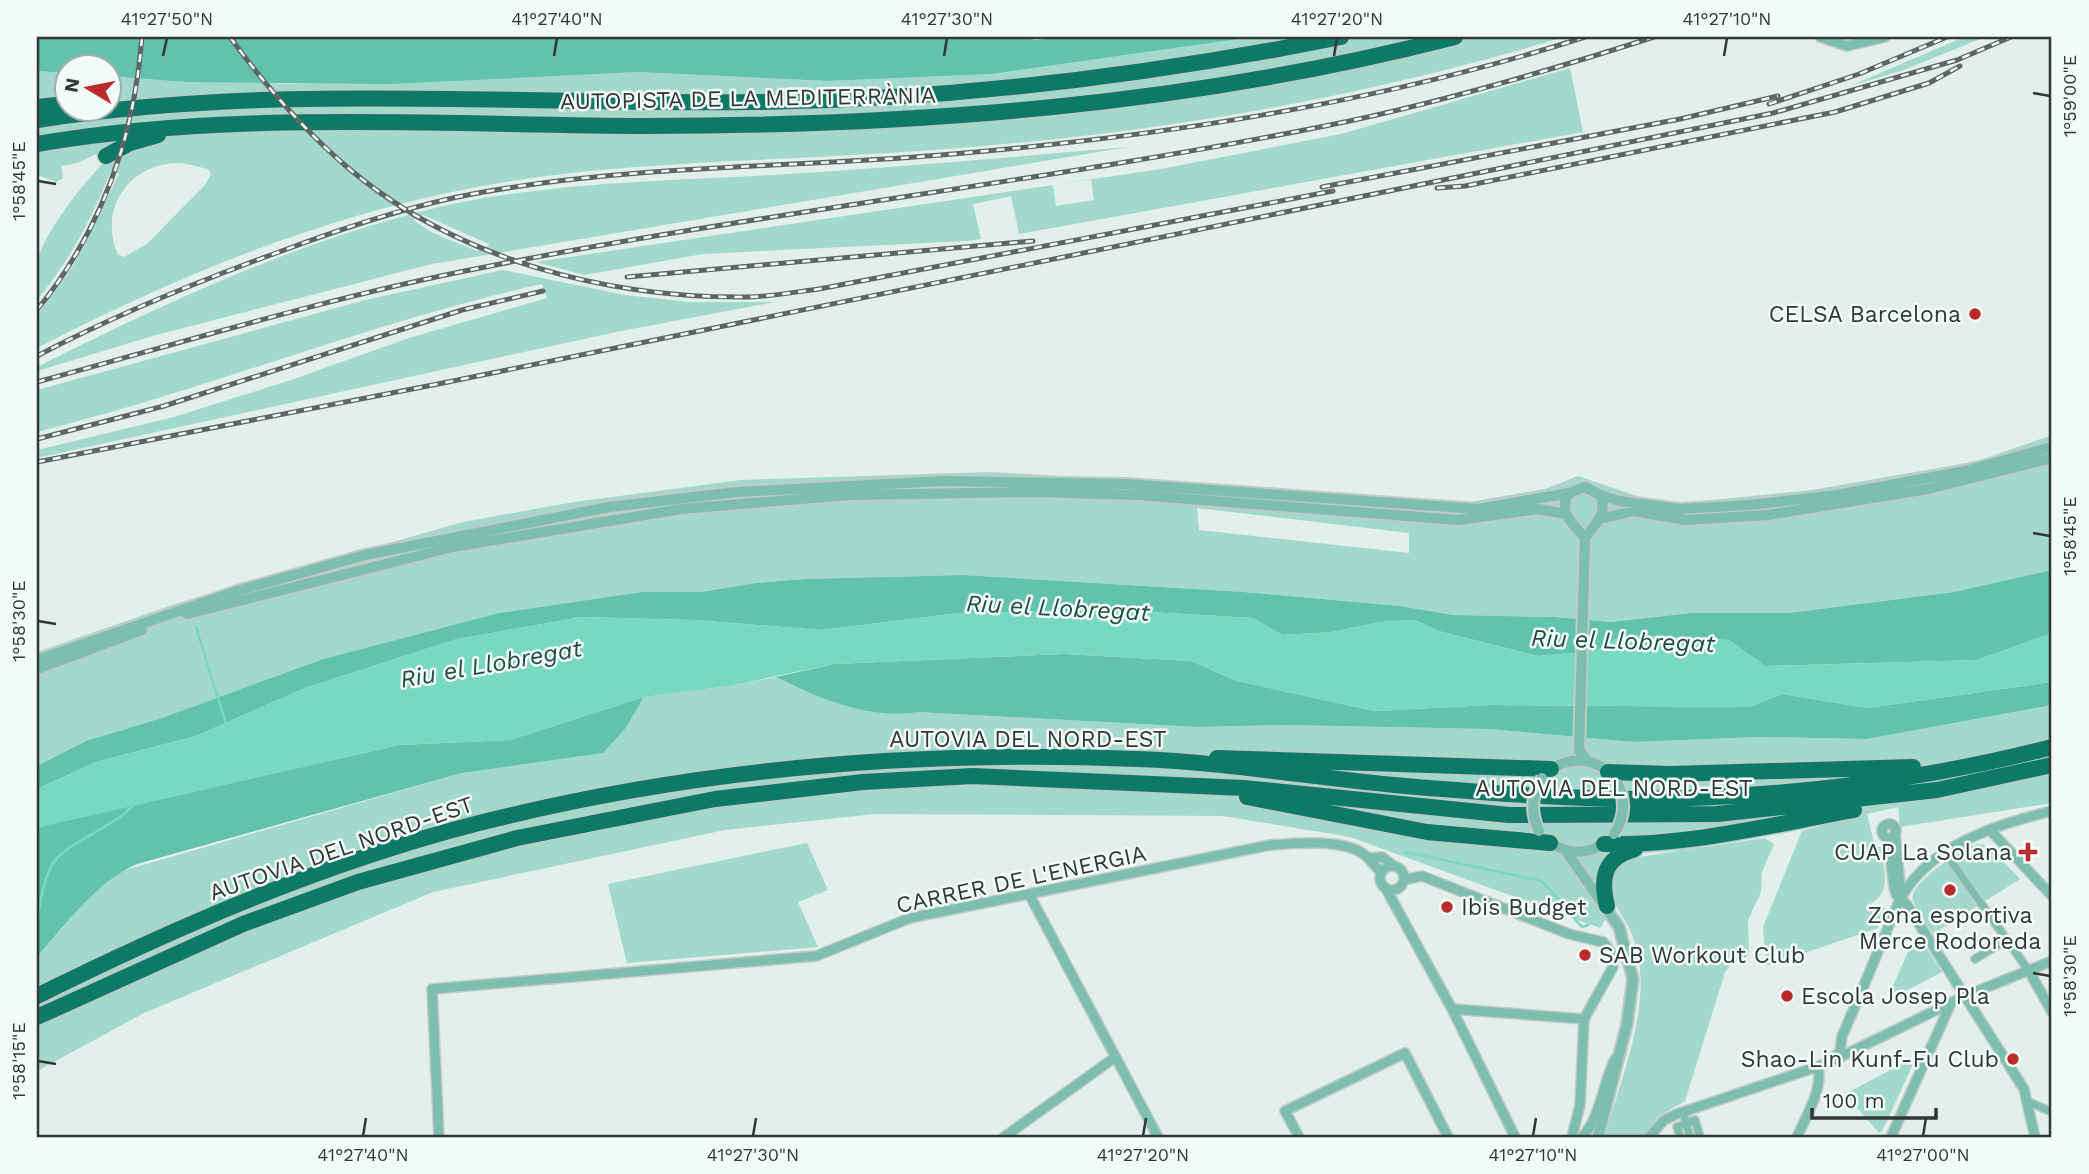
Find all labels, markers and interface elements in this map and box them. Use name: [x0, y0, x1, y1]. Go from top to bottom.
text: 41°27'50"N: [121, 8, 213, 29]
text: 41°27'40"N: [511, 8, 603, 29]
text: 41°27'30"N: [901, 8, 993, 29]
text: 41°27'20"N: [1291, 8, 1383, 29]
text: 41°27'10"N: [1682, 8, 1772, 29]
north arrow: [52, 52, 122, 122]
text: 1°59'00"E: [2059, 55, 2080, 137]
text: N: [59, 76, 84, 94]
street label: AUTOPISTA DE LA MEDITERRÀNIA: [560, 82, 936, 115]
text: 1°58'45"E: [8, 141, 29, 221]
place label: CELSA Barcelona: [1769, 301, 1961, 328]
marker: CELSA Barcelona: [1967, 306, 1983, 322]
text: 1°58'45"E: [2059, 496, 2080, 576]
text: 1°58'30"E: [8, 580, 29, 662]
water label: Riu el Llobregat: [965, 589, 1152, 627]
water label: Riu el Llobregat: [1531, 624, 1717, 658]
water label: Riu el Llobregat: [398, 634, 585, 694]
street label: AUTOVIA DEL NORD-EST: [889, 726, 1167, 753]
street label: AUTOVIA DEL NORD-EST: [1475, 775, 1753, 802]
street label: AUTOVIA DEL NORD-EST: [206, 790, 477, 906]
place label: CUAP La Solana: [1834, 839, 2012, 866]
street label: CARRER DE L'ENERGIA: [894, 840, 1149, 919]
marker: CUAP La Solana: [2018, 842, 2038, 862]
marker: Zona esportiva Merce Rodoreda: [1942, 882, 1958, 898]
place label: Ibis Budget: [1461, 894, 1587, 921]
marker: Ibis Budget: [1439, 899, 1455, 915]
place label: Zona esportiva Merce Rodoreda: [1859, 902, 2041, 955]
text: 1°58'30"E: [2059, 935, 2080, 1017]
place label: SAB Workout Club: [1599, 942, 1805, 969]
marker: SAB Workout Club: [1577, 947, 1593, 963]
place label: Escola Josep Pla: [1801, 983, 1990, 1010]
marker: Escola Josep Pla: [1779, 988, 1795, 1004]
text: 1°58'15"E: [8, 1022, 29, 1100]
place label: Shao-Lin Kunf-Fu Club: [1741, 1046, 1999, 1073]
marker: Shao-Lin Kunf-Fu Club: [2005, 1051, 2021, 1067]
scale bar: [1812, 1076, 1937, 1120]
text: 100 m: [1823, 1088, 1885, 1113]
text: 41°27'40"N: [317, 1144, 409, 1165]
text: 41°27'30"N: [707, 1144, 799, 1165]
text: 41°27'20"N: [1097, 1144, 1189, 1165]
text: 41°27'10"N: [1488, 1144, 1578, 1165]
text: 41°27'00"N: [1876, 1144, 1970, 1165]

